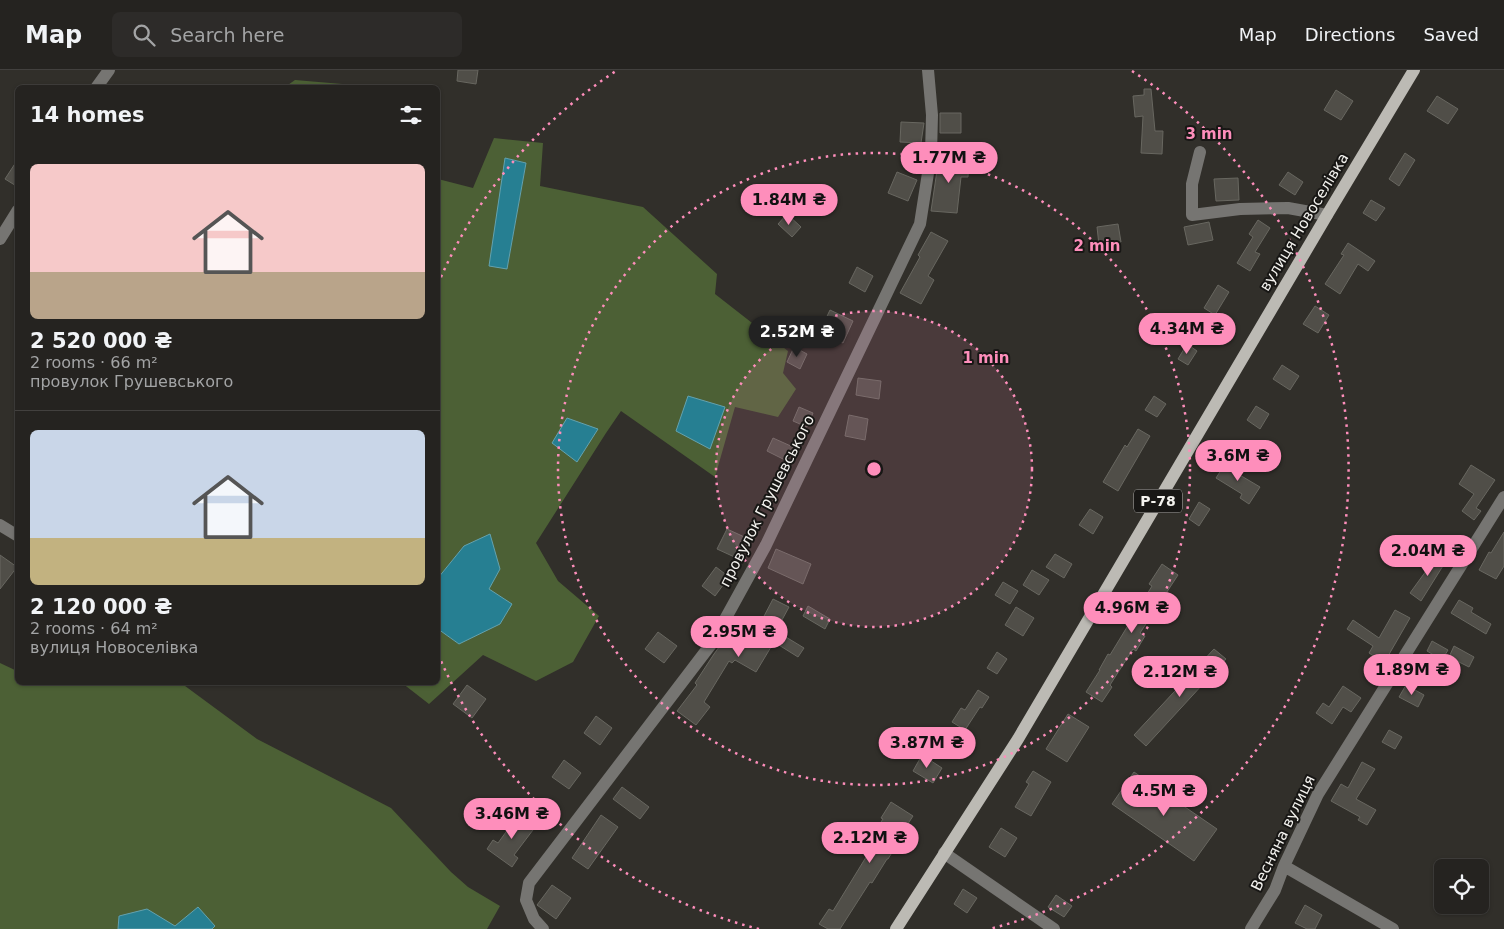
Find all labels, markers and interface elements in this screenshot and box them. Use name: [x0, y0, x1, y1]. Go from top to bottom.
search box: [112, 12, 462, 57]
text: Map: [25, 21, 82, 49]
icon: search: [130, 21, 158, 49]
text: Search here: [170, 24, 284, 46]
text: Map: [1239, 24, 1277, 45]
text: Directions: [1305, 24, 1395, 45]
text: Saved: [1423, 24, 1479, 45]
icon: filters: [397, 101, 425, 129]
text: 14 homes: [30, 103, 145, 127]
text: 3 min: [1185, 125, 1233, 143]
pin: 1.77M ₴: [903, 142, 995, 184]
text: 1.77M ₴: [912, 148, 986, 167]
street label: вулиця Новоселівка: [1256, 150, 1352, 294]
pin: 1.84M ₴: [743, 184, 835, 226]
text: 1.84M ₴: [752, 190, 826, 209]
icon: home: [183, 197, 273, 287]
text: 2 min: [1073, 237, 1121, 255]
pin: 4.34M ₴: [1141, 312, 1233, 355]
pin: 2.52M ₴: [751, 316, 843, 358]
text: 4.34M ₴: [1150, 319, 1224, 338]
text: 2.52M ₴: [760, 322, 834, 341]
text: 2 520 000 ₴: [30, 329, 172, 353]
text: 1 min: [962, 349, 1010, 367]
text: 2 rooms · 66 m²: [30, 353, 158, 372]
text: провулок Грушевського: [30, 372, 233, 391]
street label: провулок Грушевського: [716, 412, 818, 590]
pin: 3.6M ₴: [1197, 440, 1279, 482]
text: 3.6M ₴: [1206, 446, 1270, 465]
centre of rings: [865, 460, 883, 478]
icon: home: [183, 462, 273, 552]
road number: Р-78: [1134, 490, 1182, 512]
pin: 2.04M ₴: [1382, 534, 1474, 577]
text: 2.04M ₴: [1391, 541, 1465, 560]
pin: 4.96M ₴: [1086, 592, 1178, 634]
text: 2 120 000 ₴: [30, 595, 172, 619]
text: 4.96M ₴: [1095, 598, 1169, 617]
pin: 2.95M ₴: [693, 616, 785, 658]
text: 2 rooms · 64 m²: [30, 619, 158, 638]
text: 2.95M ₴: [702, 622, 776, 641]
text: вулиця Новоселівка: [30, 638, 198, 657]
pin: 1.89M ₴: [1366, 654, 1458, 696]
pin: 2.12M ₴: [1134, 656, 1226, 698]
text: 1.89M ₴: [1375, 660, 1449, 679]
text: 2.12M ₴: [1143, 662, 1217, 681]
pin: 3.87M ₴: [881, 726, 973, 769]
text: 3.87M ₴: [890, 733, 964, 752]
street label: Весняна вулиця: [1247, 772, 1319, 894]
pin: 4.5M ₴: [1123, 774, 1205, 817]
text: 4.5M ₴: [1132, 781, 1196, 800]
pin: 3.46M ₴: [466, 798, 558, 840]
text: 3.46M ₴: [475, 804, 549, 823]
pin: 2.12M ₴: [824, 822, 916, 864]
text: 2.12M ₴: [833, 828, 907, 847]
map controls: [1434, 859, 1489, 914]
button: locate: [1434, 859, 1489, 914]

